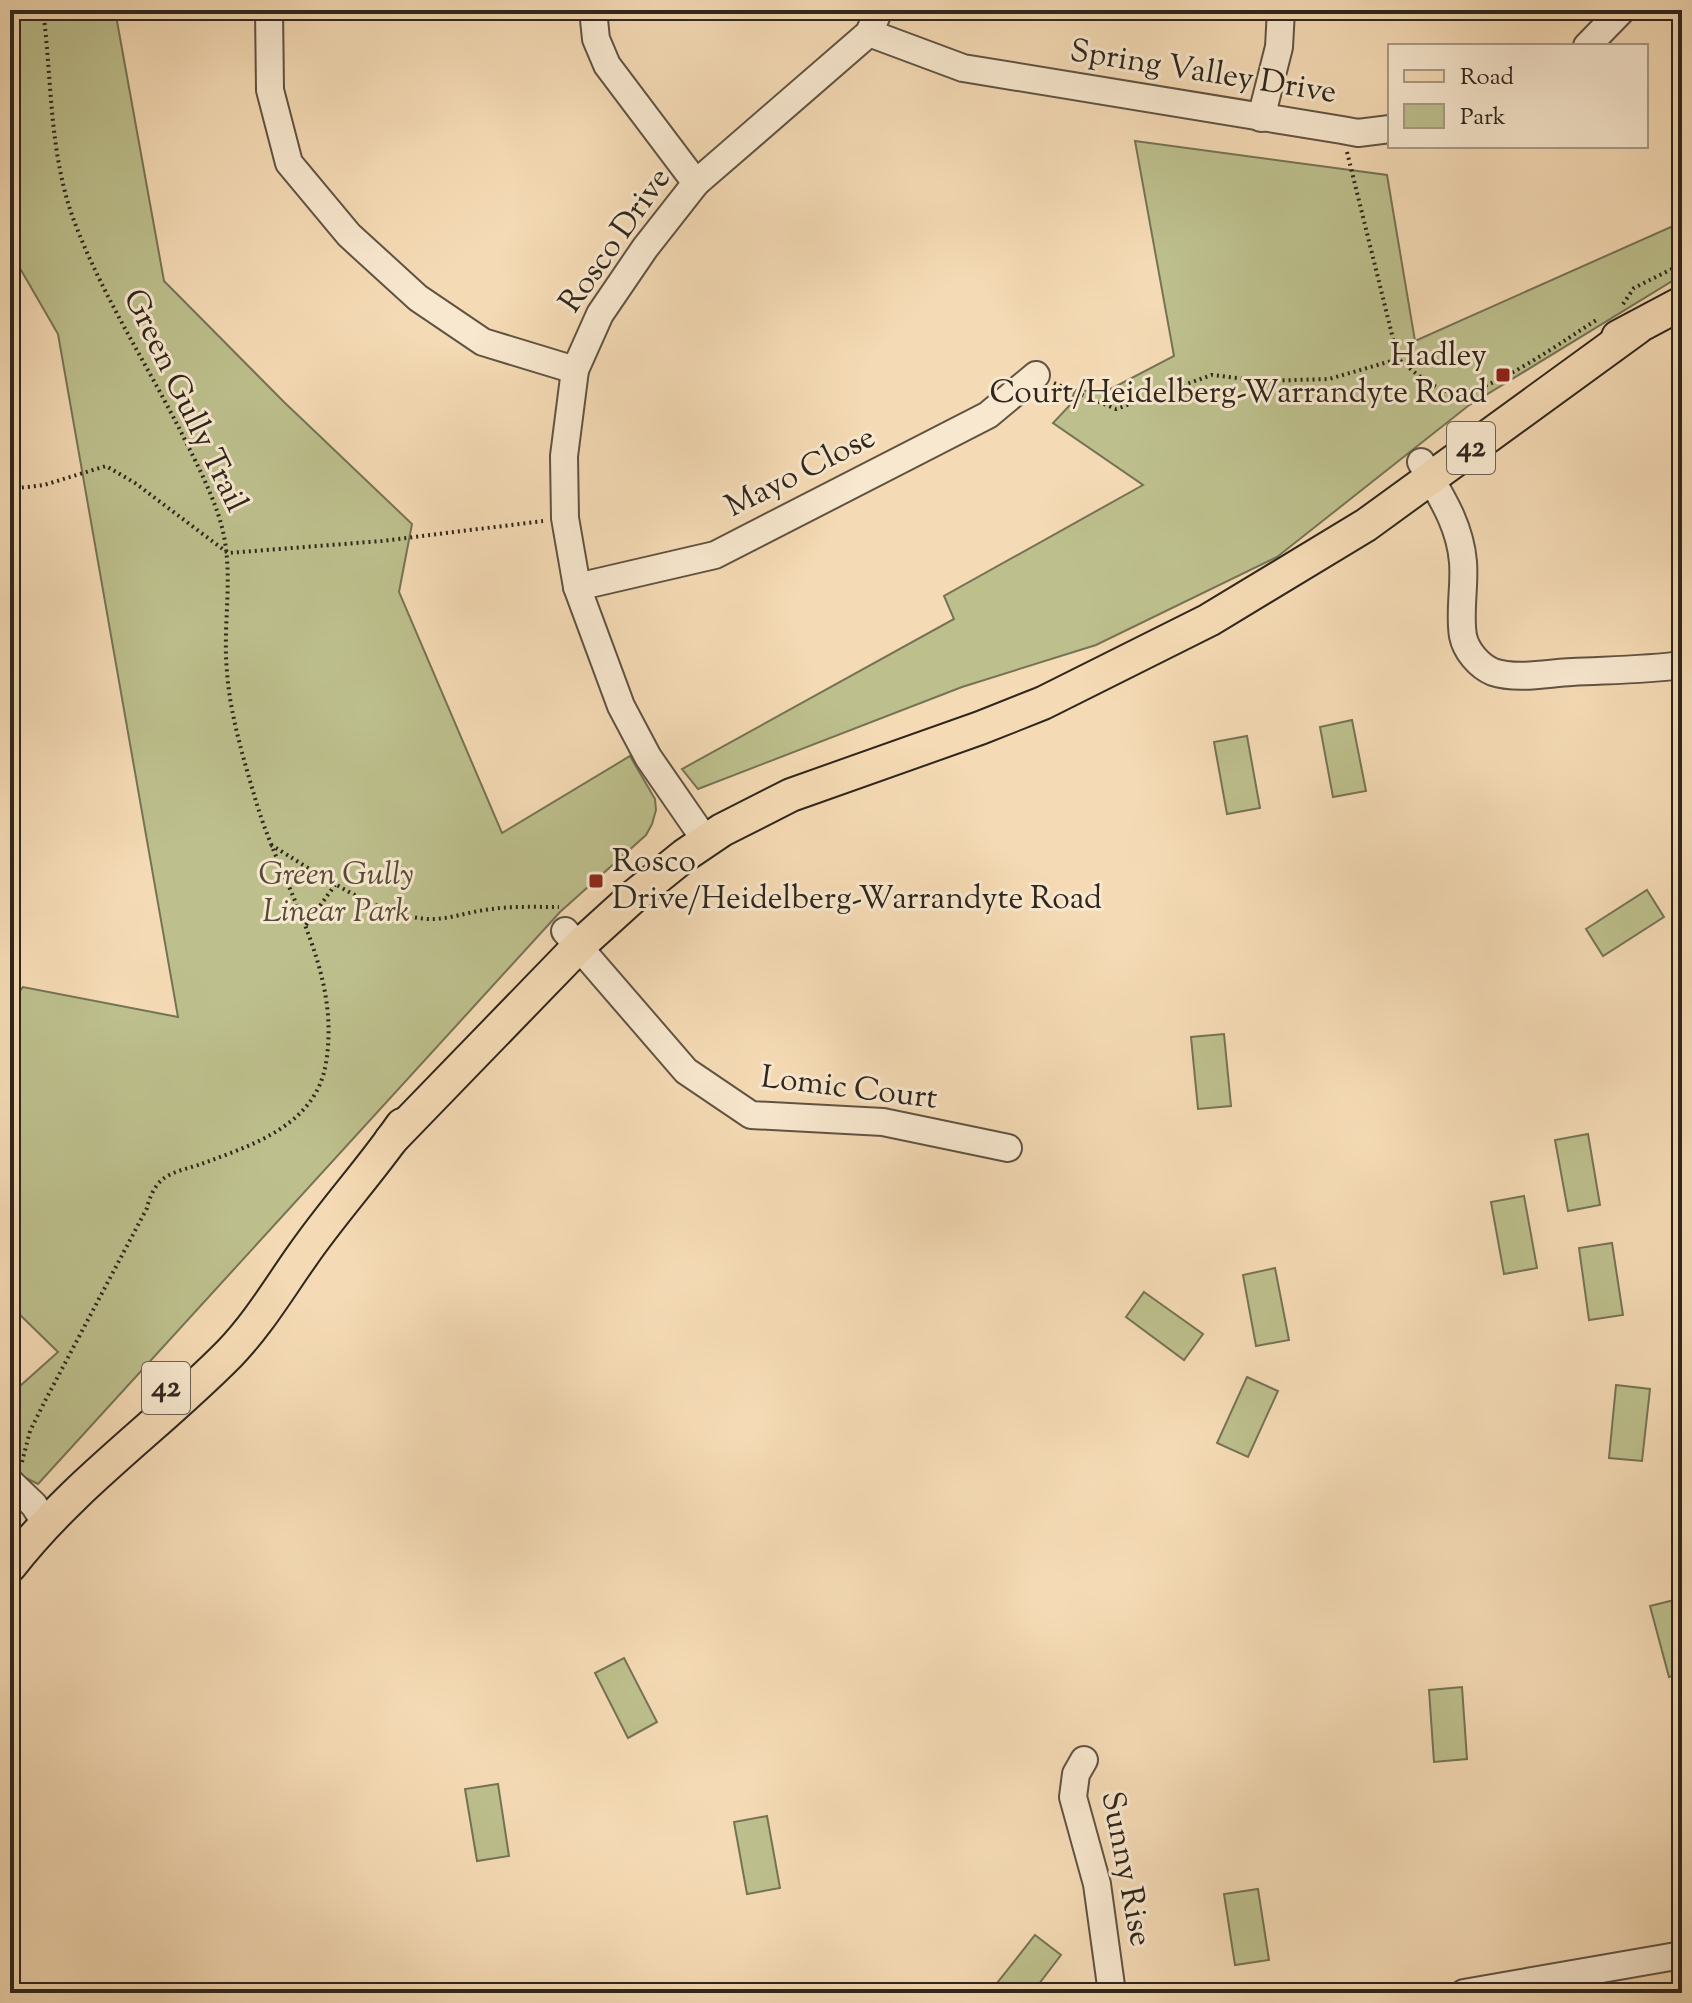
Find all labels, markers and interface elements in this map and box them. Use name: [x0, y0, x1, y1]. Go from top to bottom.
street label: Spring Valley Drive: [1066, 29, 1340, 117]
legend: [1388, 44, 1648, 148]
text: Road: [1460, 61, 1514, 95]
text: Park: [1460, 101, 1506, 135]
street label: Rosco Drive: [549, 159, 683, 323]
street label: Green Gully Trail: [110, 282, 258, 520]
place label: Hadley Court/Heidelberg-Warrandyte Road: [989, 334, 1487, 417]
marker: Hadley Court/Heidelberg-Warrandyte Road: [1494, 366, 1512, 384]
street label: Mayo Close: [718, 416, 884, 530]
road number: 42: [1447, 422, 1495, 474]
place label: Rosco Drive/Heidelberg-Warrandyte Road: [612, 840, 1102, 923]
park label: Green Gully Linear Park: [259, 853, 413, 936]
marker: Rosco Drive/Heidelberg-Warrandyte Road: [587, 872, 605, 890]
street label: Lomic Court: [758, 1055, 940, 1123]
road number: 42: [142, 1362, 190, 1414]
street label: Sunny Rise: [1087, 1788, 1163, 1950]

